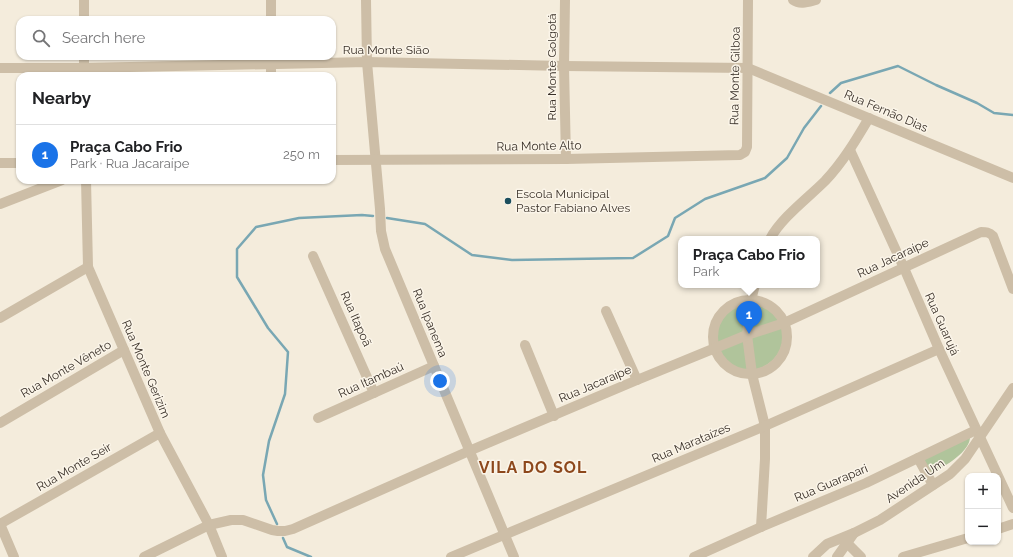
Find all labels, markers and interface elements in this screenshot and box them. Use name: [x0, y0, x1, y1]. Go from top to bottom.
street label: Rua Monte Golgotá: [545, 13, 559, 121]
search box: [16, 16, 336, 60]
icon: search: [30, 27, 52, 49]
street label: Rua Monte Gilboa: [727, 27, 743, 125]
text: Search here: [62, 29, 145, 47]
street label: Rua Monte Sião: [343, 43, 429, 57]
street label: Rua Fernão Dias: [842, 87, 930, 135]
text: Nearby: [32, 88, 91, 108]
text: Praça Cabo Frio: [70, 138, 182, 156]
street label: Rua Monte Alto: [496, 138, 582, 154]
text: 1: [42, 147, 48, 162]
text: 250 m: [283, 147, 320, 162]
text: Park · Rua Jacaraípe: [70, 156, 189, 171]
place label: Escola Municipal Pastor Fabiano Alves: [516, 187, 630, 215]
marker: Escola Municipal Pastor Fabiano Alves: [503, 196, 513, 206]
street label: Rua Jacaraípe: [855, 235, 931, 281]
popup: [678, 236, 820, 288]
text: Praça Cabo Frio: [693, 246, 805, 264]
text: Park: [693, 264, 719, 279]
street label: Rua Ipanema: [410, 287, 450, 359]
street label: Rua Itapoã: [338, 289, 374, 349]
street label: Rua Guarujá: [922, 290, 962, 358]
pin: 1: [736, 301, 762, 334]
street label: Rua Monte Gerizim: [119, 318, 173, 420]
street label: Rua Monte Vêneto: [18, 337, 114, 401]
street label: Rua Itambaú: [336, 359, 406, 401]
street label: Rua Jacaraípe: [557, 362, 633, 406]
your location: [430, 371, 450, 391]
street label: Rua Marataízes: [650, 420, 733, 466]
street label: Rua Monte Seir: [34, 440, 115, 494]
street label: Avenida Um: [883, 456, 947, 506]
district label: VILA DO SOL: [479, 458, 587, 477]
street label: Rua Guarapari: [792, 461, 870, 505]
map controls: [965, 473, 1001, 545]
button: +: [965, 473, 1001, 509]
button: −: [965, 509, 1001, 545]

